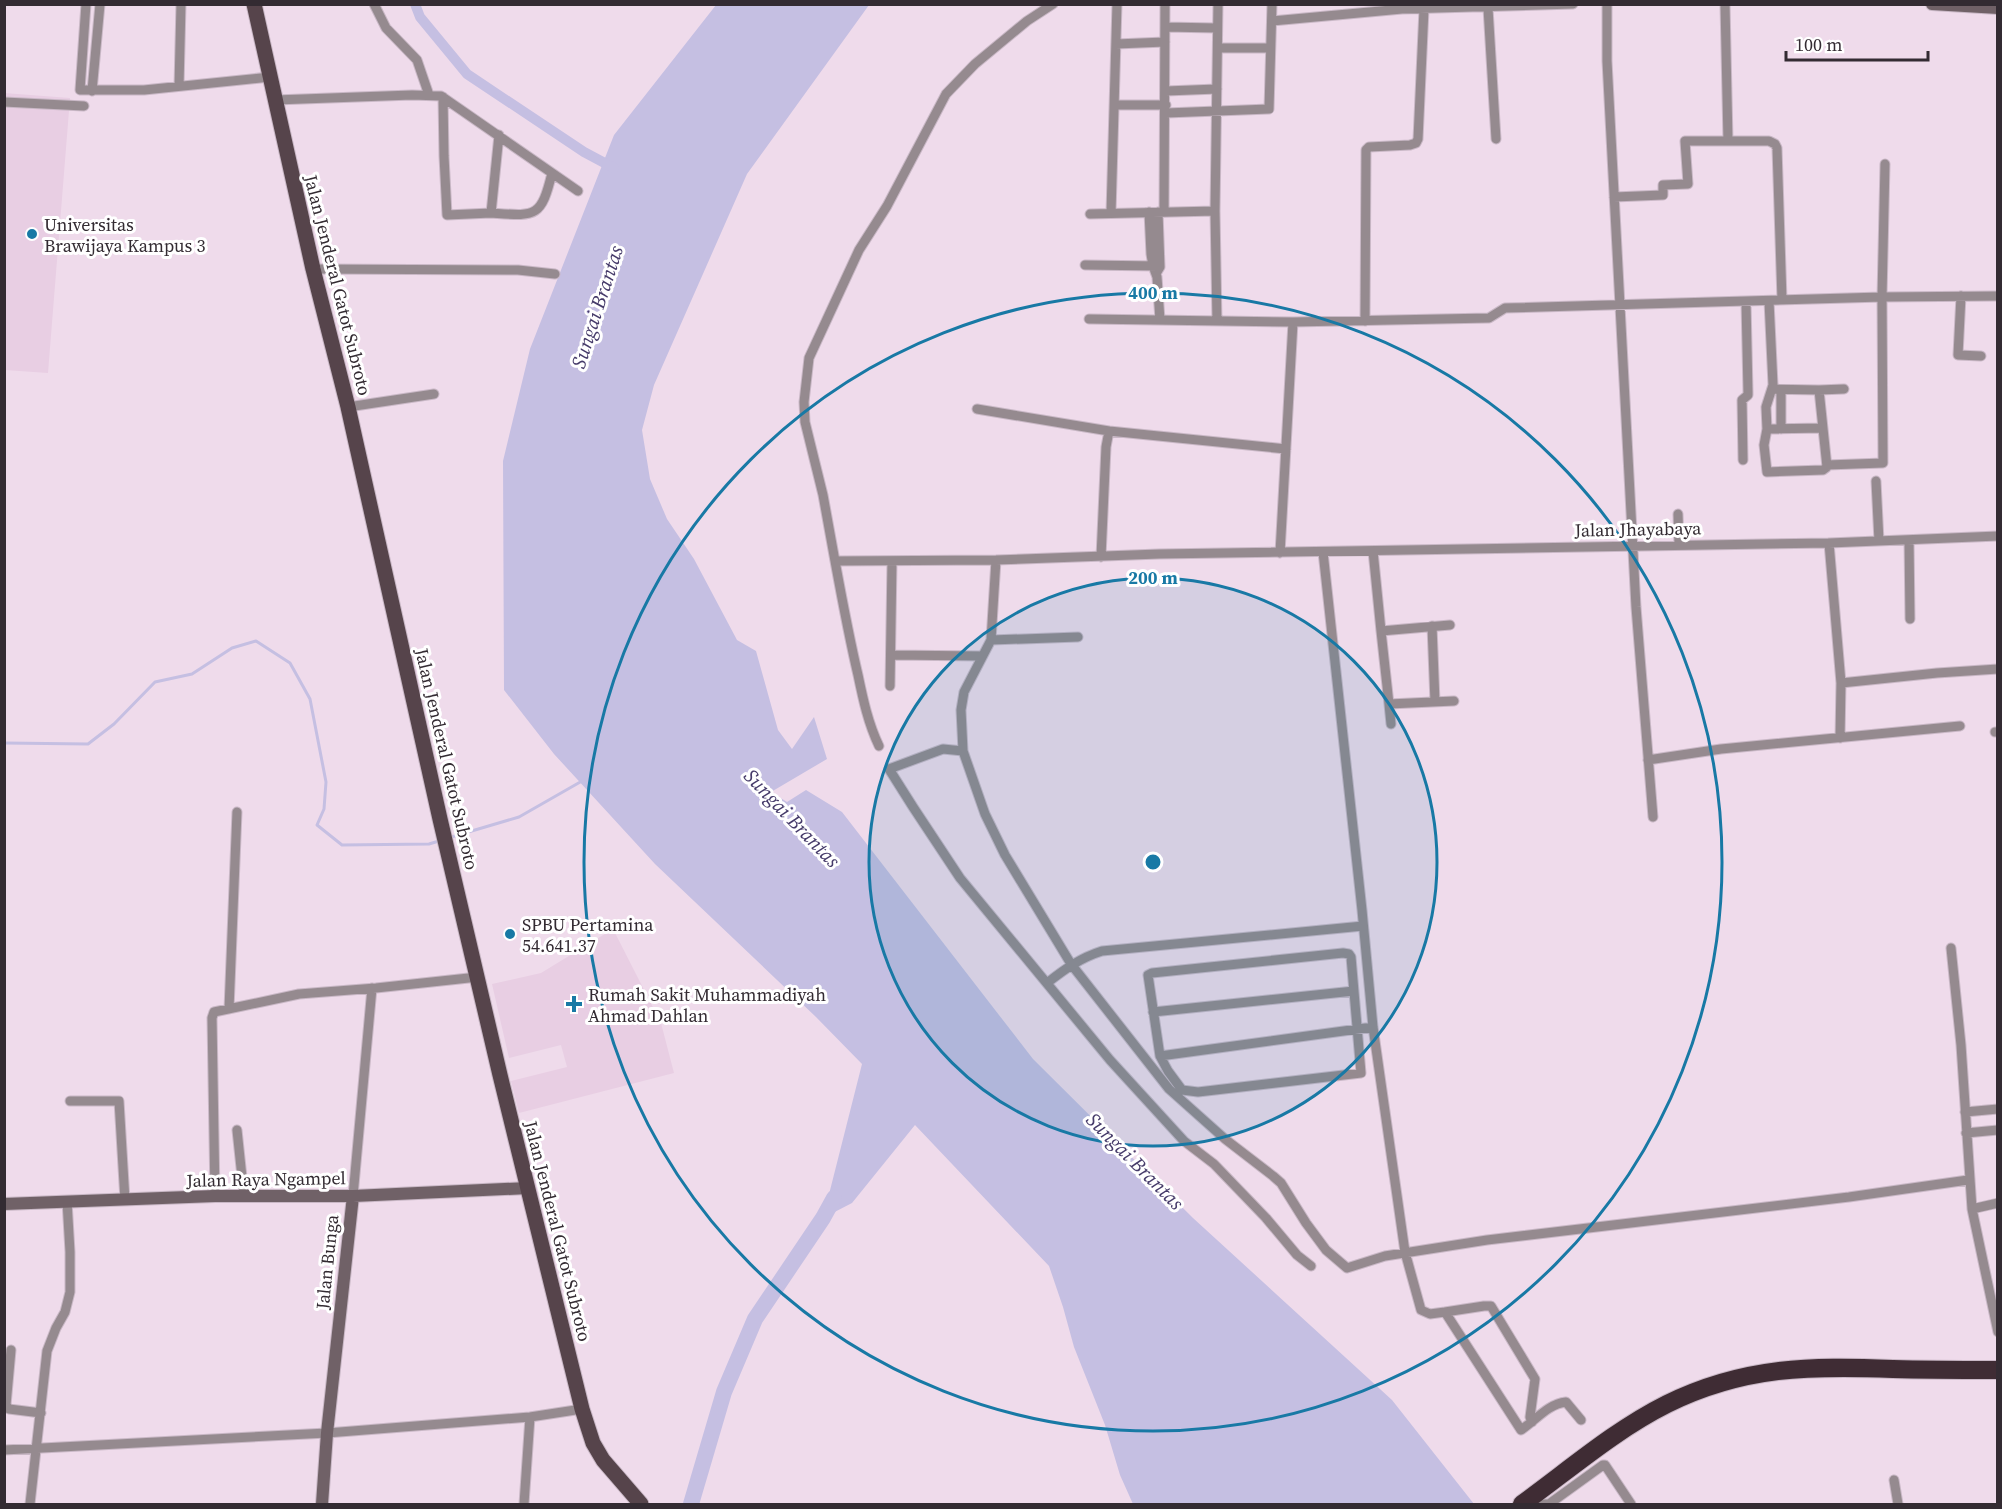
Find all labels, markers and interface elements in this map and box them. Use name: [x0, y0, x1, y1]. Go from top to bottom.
scale bar: [1786, 24, 1928, 62]
text: 100 m: [1795, 32, 1842, 57]
street label: Jalan Jenderal Gatot Subroto: [298, 171, 378, 398]
place label: Universitas Brawijaya Kampus 3: [44, 212, 206, 258]
marker: Universitas Brawijaya Kampus 3: [25, 227, 39, 241]
water label: Sungai Brantas: [564, 241, 630, 372]
text: 400 m: [1128, 280, 1178, 305]
street label: Jalan Jhayabaya: [1573, 515, 1702, 543]
text: 200 m: [1128, 565, 1178, 590]
street label: Jalan Jenderal Gatot Subroto: [409, 645, 485, 872]
water label: Sungai Brantas: [738, 762, 847, 874]
centre of rings: [1143, 852, 1163, 872]
place label: SPBU Pertamina 54.641.37: [522, 912, 654, 958]
marker: SPBU Pertamina 54.641.37: [503, 927, 517, 941]
place label: Rumah Sakit Muhammadiyah Ahmad Dahlan: [588, 982, 826, 1028]
marker: Rumah Sakit Muhammadiyah Ahmad Dahlan: [565, 995, 583, 1013]
water label: Sungai Brantas: [1080, 1106, 1191, 1217]
street label: Jalan Jenderal Gatot Subroto: [518, 1117, 598, 1344]
street label: Jalan Raya Ngampel: [185, 1165, 346, 1193]
street label: Jalan Bunga: [309, 1212, 344, 1312]

